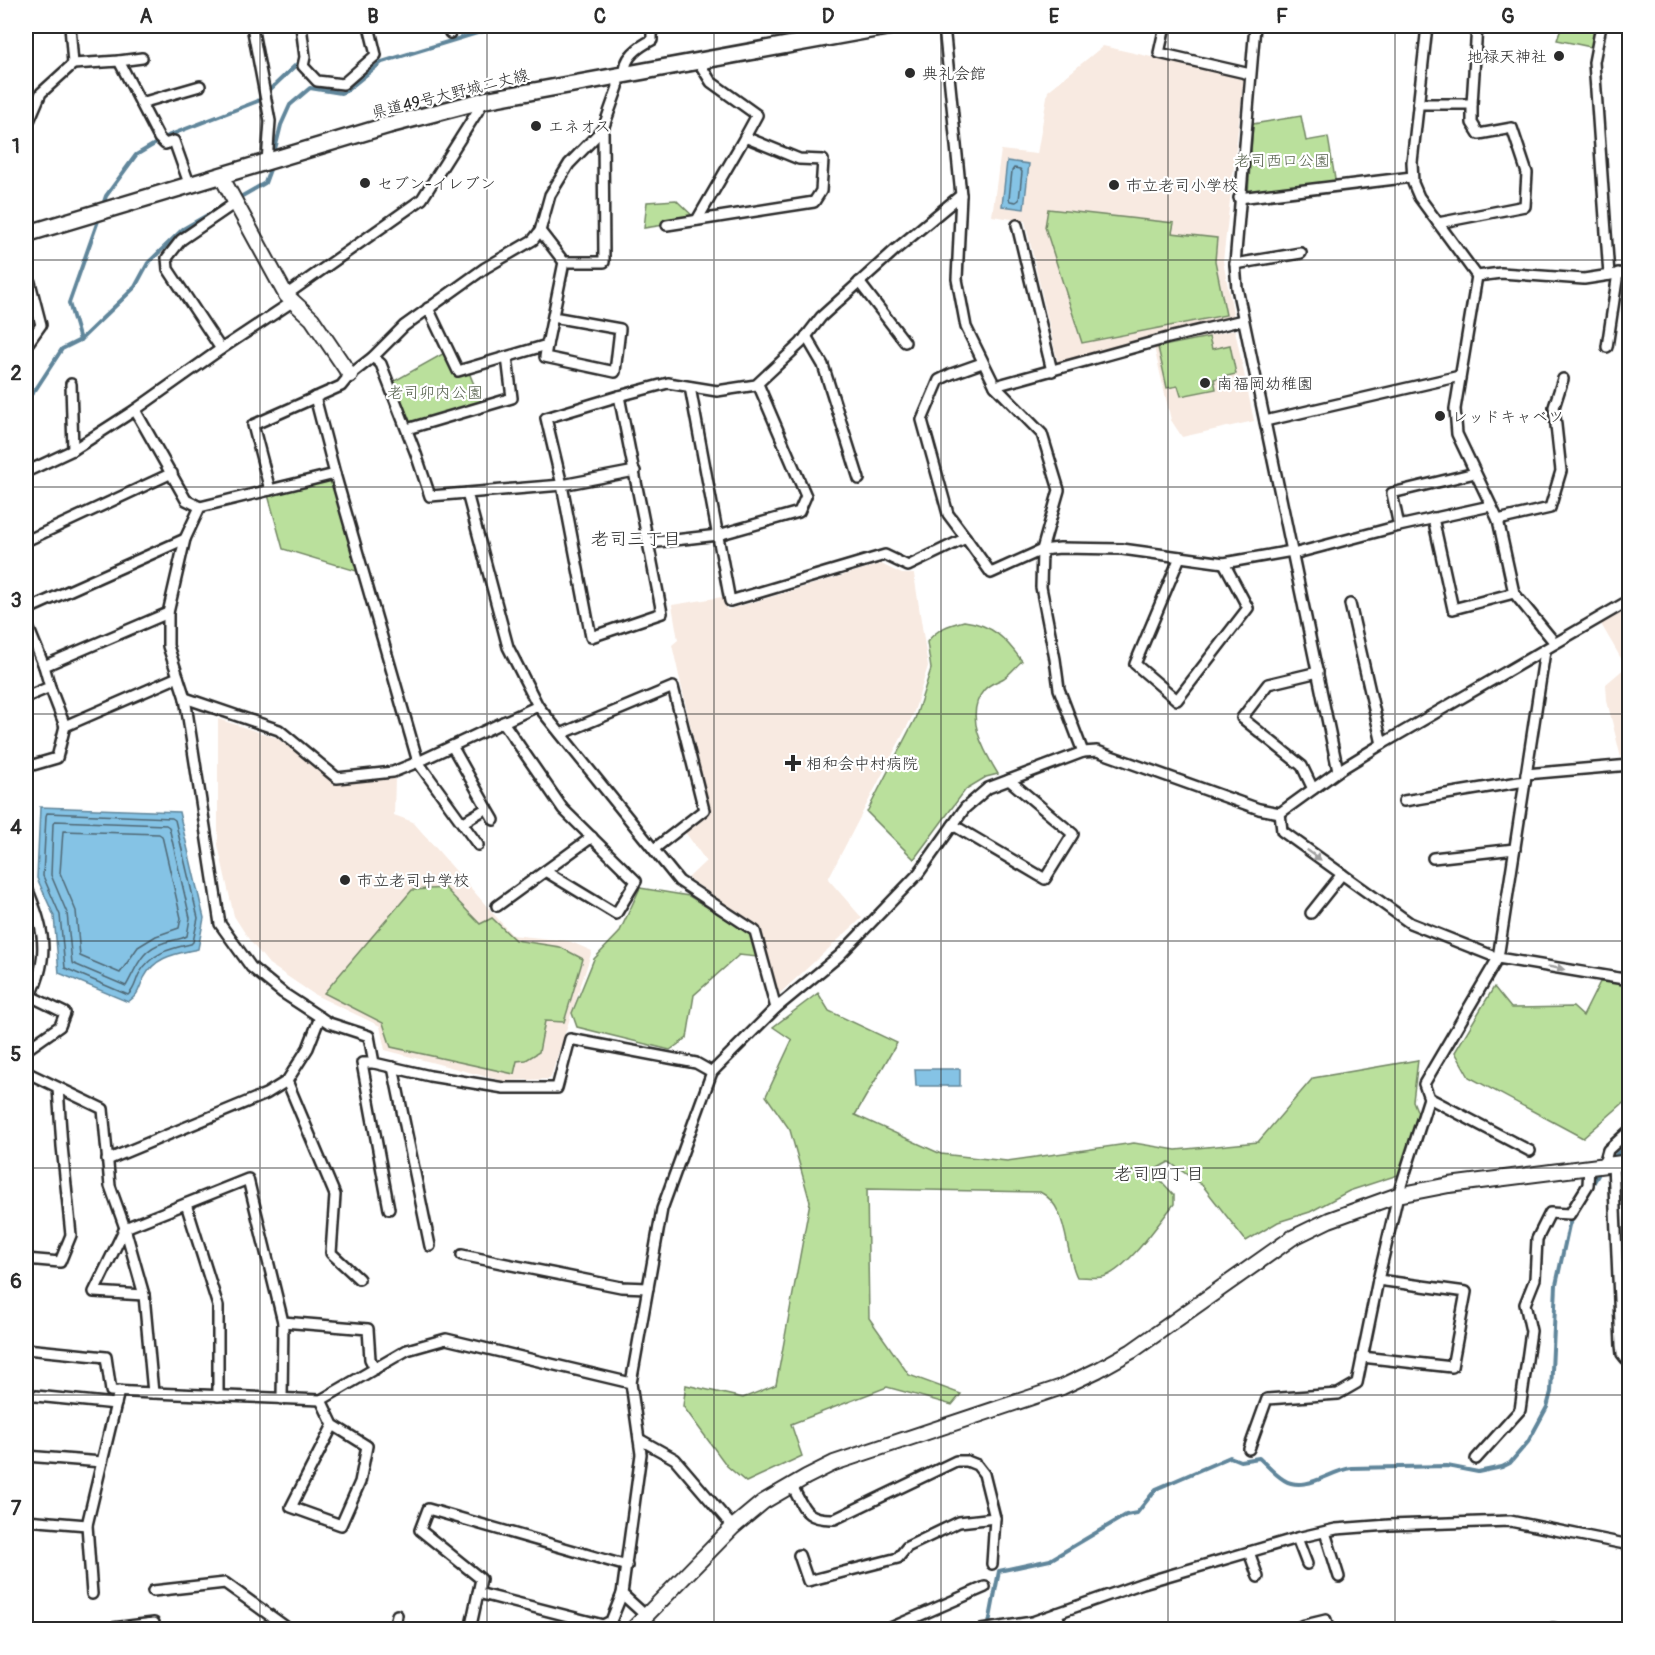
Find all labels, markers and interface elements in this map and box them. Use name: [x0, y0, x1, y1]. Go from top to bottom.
text: A: [140, 4, 153, 29]
text: B: [367, 4, 379, 29]
text: C: [594, 4, 606, 29]
text: D: [822, 4, 835, 29]
text: E: [1049, 4, 1060, 29]
text: F: [1276, 4, 1288, 29]
text: G: [1501, 4, 1515, 29]
place label: 地禄天神社: [1467, 47, 1547, 67]
marker: 地禄天神社: [1552, 49, 1566, 63]
place label: 典礼会館: [922, 64, 986, 84]
street label: 県道49号大野城二丈線: [369, 65, 531, 123]
marker: 典礼会館: [903, 66, 917, 80]
place label: エネオス: [548, 117, 611, 137]
marker: エネオス: [529, 119, 543, 133]
text: 1: [12, 134, 20, 159]
park label: 老司西口公園: [1234, 151, 1330, 171]
place label: セブン-イレブン: [377, 174, 496, 194]
marker: セブン-イレブン: [358, 176, 372, 190]
place label: 市立老司小学校: [1126, 176, 1238, 196]
marker: 市立老司小学校: [1107, 178, 1121, 192]
text: 2: [10, 361, 22, 386]
place label: 南福岡幼稚園: [1217, 374, 1313, 394]
marker: 南福岡幼稚園: [1198, 376, 1212, 390]
park label: 老司卯内公園: [387, 383, 483, 403]
place label: レッドキャベツ: [1452, 407, 1564, 427]
marker: レッドキャベツ: [1433, 409, 1447, 423]
district label: 老司三丁目: [591, 528, 681, 551]
text: 3: [10, 588, 22, 613]
marker: 相和会中村病院: [784, 754, 802, 772]
place label: 相和会中村病院: [806, 754, 918, 774]
text: 4: [10, 815, 22, 840]
one-way arrow: [1306, 849, 1322, 861]
place label: 市立老司中学校: [357, 871, 469, 891]
marker: 市立老司中学校: [338, 873, 352, 887]
one-way arrow: [1546, 963, 1565, 972]
text: 5: [11, 1042, 22, 1067]
district label: 老司四丁目: [1114, 1163, 1204, 1186]
text: 6: [10, 1269, 22, 1294]
text: 7: [11, 1496, 22, 1521]

